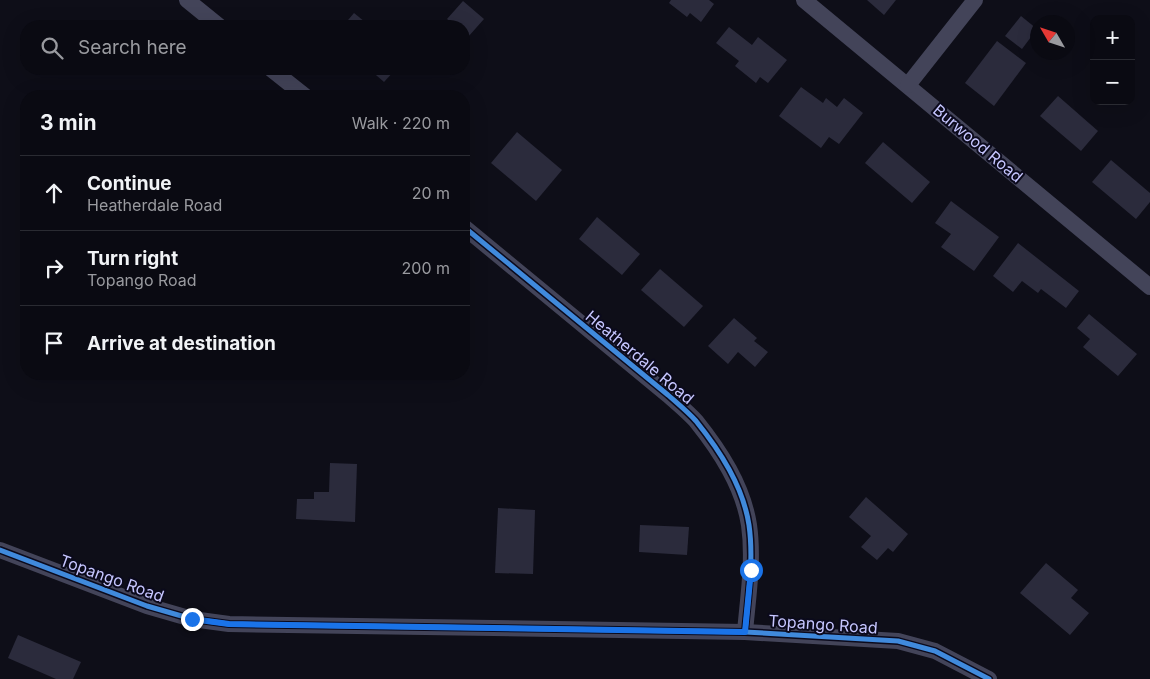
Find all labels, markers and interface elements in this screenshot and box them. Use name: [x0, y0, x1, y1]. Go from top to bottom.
north arrow: [1030, 15, 1075, 60]
map controls: [1090, 15, 1135, 105]
button: +: [1090, 15, 1135, 60]
search box: [20, 20, 470, 75]
icon: search: [38, 34, 66, 62]
text: Search here: [78, 36, 187, 59]
button: −: [1090, 60, 1135, 105]
street label: Burwood Road: [929, 100, 1027, 186]
text: 3 min: [40, 110, 96, 135]
text: Walk · 220 m: [352, 113, 450, 133]
text: Continue: [87, 172, 172, 195]
icon: ahead: [40, 179, 68, 207]
text: 20 m: [412, 183, 450, 203]
text: Heatherdale Road: [87, 195, 222, 215]
text: Turn right: [87, 247, 178, 270]
icon: right: [40, 254, 68, 282]
text: 200 m: [402, 258, 450, 278]
text: Topango Road: [87, 270, 197, 290]
street label: Heatherdale Road: [582, 306, 698, 408]
icon: arrive: [40, 329, 68, 357]
text: Arrive at destination: [87, 332, 276, 355]
street label: Topango Road: [57, 550, 167, 606]
route start: [740, 559, 763, 582]
route end: [181, 608, 204, 631]
street label: Topango Road: [768, 610, 878, 638]

